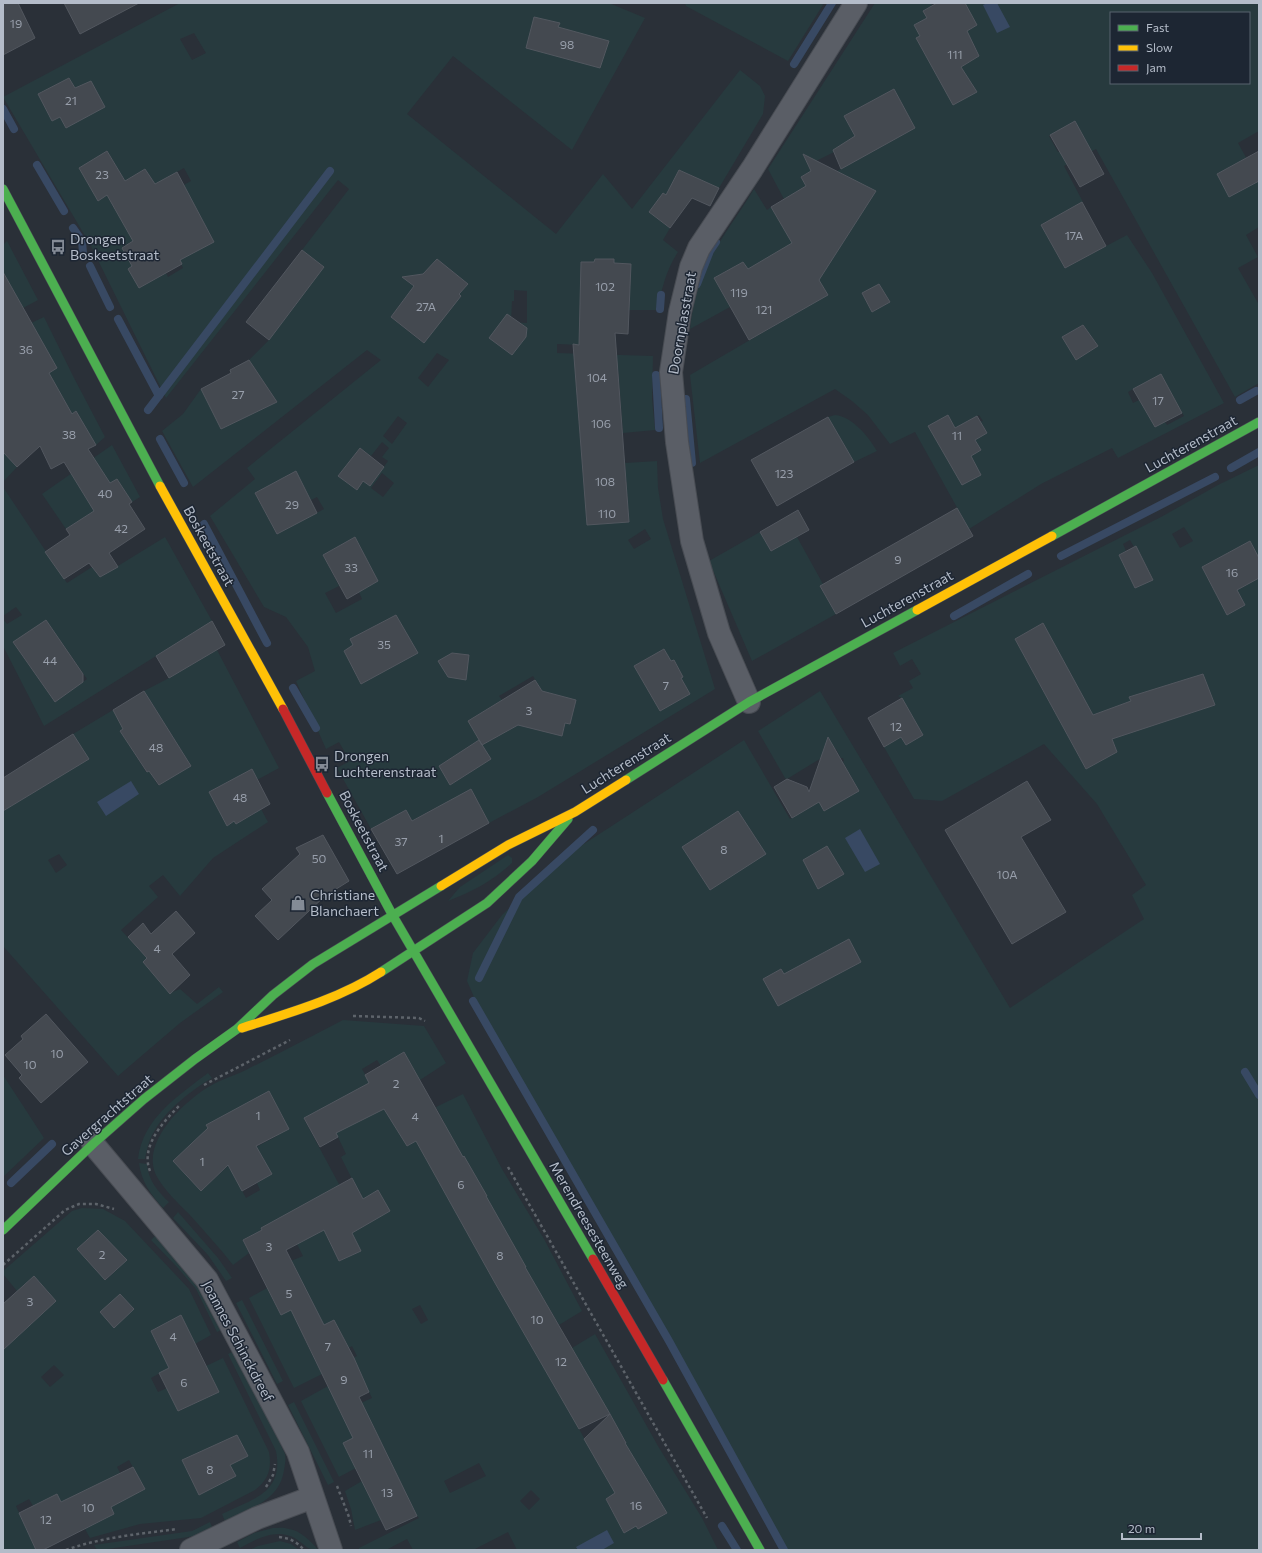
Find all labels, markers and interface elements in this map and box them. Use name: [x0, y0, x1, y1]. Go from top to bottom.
legend: [1110, 12, 1250, 84]
house number: 19: [10, 16, 22, 30]
text: Fast: [1146, 20, 1169, 34]
house number: 98: [560, 37, 574, 51]
text: Slow: [1146, 40, 1173, 54]
house number: 111: [947, 47, 963, 61]
text: Jam: [1146, 60, 1166, 75]
house number: 21: [65, 93, 77, 107]
house number: 23: [95, 167, 109, 181]
house number: 17A: [1065, 228, 1083, 242]
place label: Drongen Boskeetstraat: [70, 230, 159, 263]
bus stop icon: Drongen Boskeetstraat: [49, 238, 67, 256]
street label: Doornplasstraat: [664, 270, 699, 376]
house number: 102: [595, 279, 615, 293]
house number: 119: [730, 285, 748, 299]
house number: 27A: [416, 299, 436, 313]
house number: 121: [756, 302, 772, 316]
house number: 36: [19, 342, 33, 356]
house number: 104: [587, 370, 607, 384]
house number: 27: [232, 387, 244, 401]
house number: 17: [1152, 393, 1164, 407]
street label: Luchterenstraat: [1142, 411, 1240, 476]
house number: 106: [591, 416, 611, 430]
house number: 38: [62, 427, 76, 441]
house number: 11: [952, 428, 962, 442]
house number: 123: [775, 466, 793, 480]
house number: 108: [595, 474, 615, 488]
house number: 40: [97, 486, 113, 500]
house number: 29: [285, 497, 299, 511]
street label: Boskeetstraat: [180, 503, 239, 589]
house number: 110: [598, 506, 616, 520]
house number: 42: [114, 521, 128, 535]
house number: 9: [894, 552, 902, 566]
house number: 33: [344, 560, 358, 574]
house number: 16: [1226, 565, 1238, 579]
street label: Luchterenstraat: [858, 566, 956, 631]
house number: 35: [377, 637, 391, 651]
house number: 44: [43, 653, 57, 667]
house number: 7: [663, 678, 669, 692]
house number: 3: [526, 703, 533, 717]
house number: 12: [890, 719, 902, 733]
street label: Luchterenstraat: [578, 728, 674, 797]
house number: 48: [149, 740, 163, 754]
place label: Drongen Luchterenstraat: [334, 747, 437, 780]
bus stop icon: Drongen Luchterenstraat: [313, 755, 331, 773]
street label: Boskeetstraat: [336, 787, 393, 874]
house number: 48: [233, 790, 247, 804]
house number: 1: [438, 831, 444, 845]
house number: 37: [394, 834, 408, 848]
house number: 8: [720, 842, 728, 856]
house number: 50: [312, 851, 327, 865]
house number: 10A: [997, 867, 1017, 881]
place label: Christiane Blanchaert: [310, 886, 379, 919]
shop icon: Christiane Blanchaert: [289, 894, 307, 912]
house number: 4: [153, 941, 161, 955]
house number: 10: [51, 1046, 64, 1060]
house number: 10: [24, 1057, 37, 1071]
street label: Gavergrachtstraat: [57, 1070, 156, 1159]
house number: 2: [393, 1076, 400, 1090]
house number: 1: [255, 1108, 261, 1122]
house number: 4: [411, 1109, 419, 1123]
house number: 1: [199, 1154, 205, 1168]
street label: Merendreesesteenweg: [546, 1158, 633, 1292]
house number: 6: [457, 1177, 465, 1191]
house number: 3: [266, 1239, 273, 1253]
house number: 2: [99, 1247, 106, 1261]
house number: 8: [496, 1248, 504, 1262]
street label: Joannes Schinckdreef: [199, 1277, 278, 1405]
house number: 5: [286, 1286, 293, 1300]
house number: 3: [27, 1294, 34, 1308]
house number: 10: [531, 1312, 544, 1326]
house number: 4: [169, 1329, 177, 1343]
house number: 7: [325, 1339, 331, 1353]
house number: 12: [555, 1354, 567, 1368]
house number: 9: [340, 1372, 348, 1386]
house number: 6: [180, 1375, 188, 1389]
house number: 11: [363, 1446, 373, 1460]
house number: 8: [206, 1462, 214, 1476]
house number: 13: [381, 1485, 393, 1499]
house number: 16: [630, 1498, 642, 1512]
house number: 10: [82, 1500, 95, 1514]
house number: 12: [40, 1512, 52, 1526]
scale bar: [1122, 1515, 1201, 1541]
text: 20 m: [1128, 1521, 1155, 1535]

